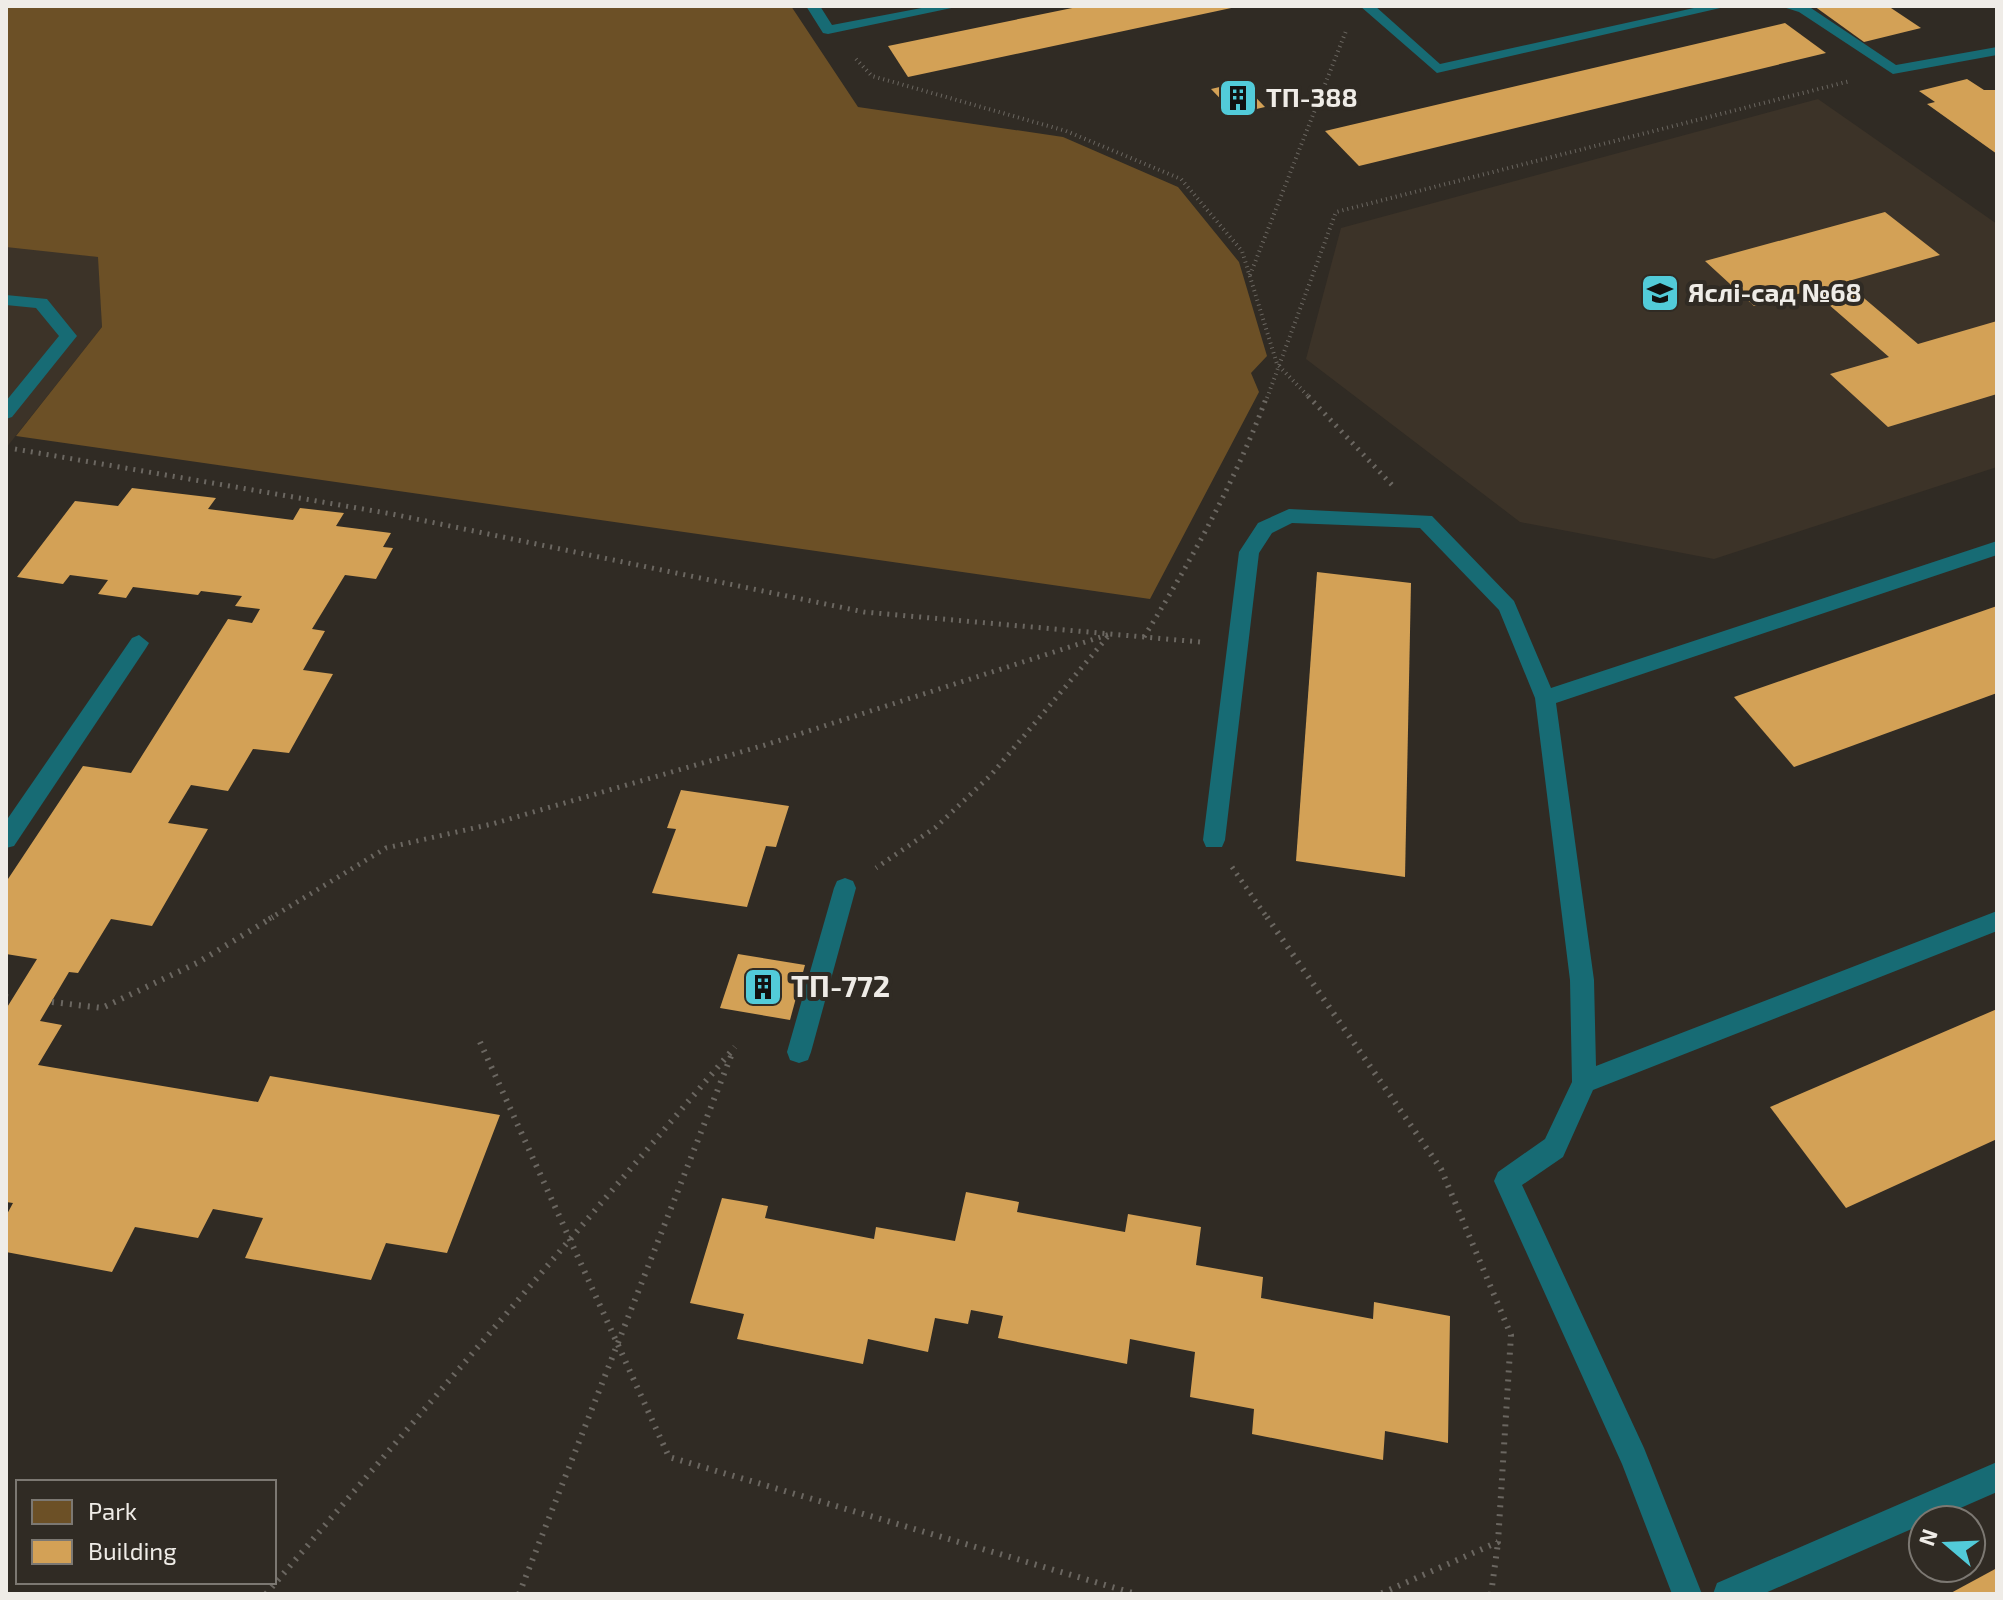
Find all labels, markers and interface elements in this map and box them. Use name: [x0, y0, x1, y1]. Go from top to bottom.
building icon: ТП-388: [1217, 77, 1259, 119]
place label: ТП-388: [1266, 81, 1358, 112]
school or university icon: Яслі-сад №68: [1639, 272, 1681, 314]
place label: Яслі-сад №68: [1688, 276, 1862, 307]
building icon: ТП-772: [742, 966, 784, 1008]
place label: ТП-772: [791, 967, 890, 1003]
legend: [16, 1480, 276, 1584]
text: Park: [88, 1496, 137, 1525]
north arrow: [1907, 1504, 1987, 1584]
text: N: [1912, 1525, 1942, 1549]
text: Building: [88, 1536, 177, 1565]

